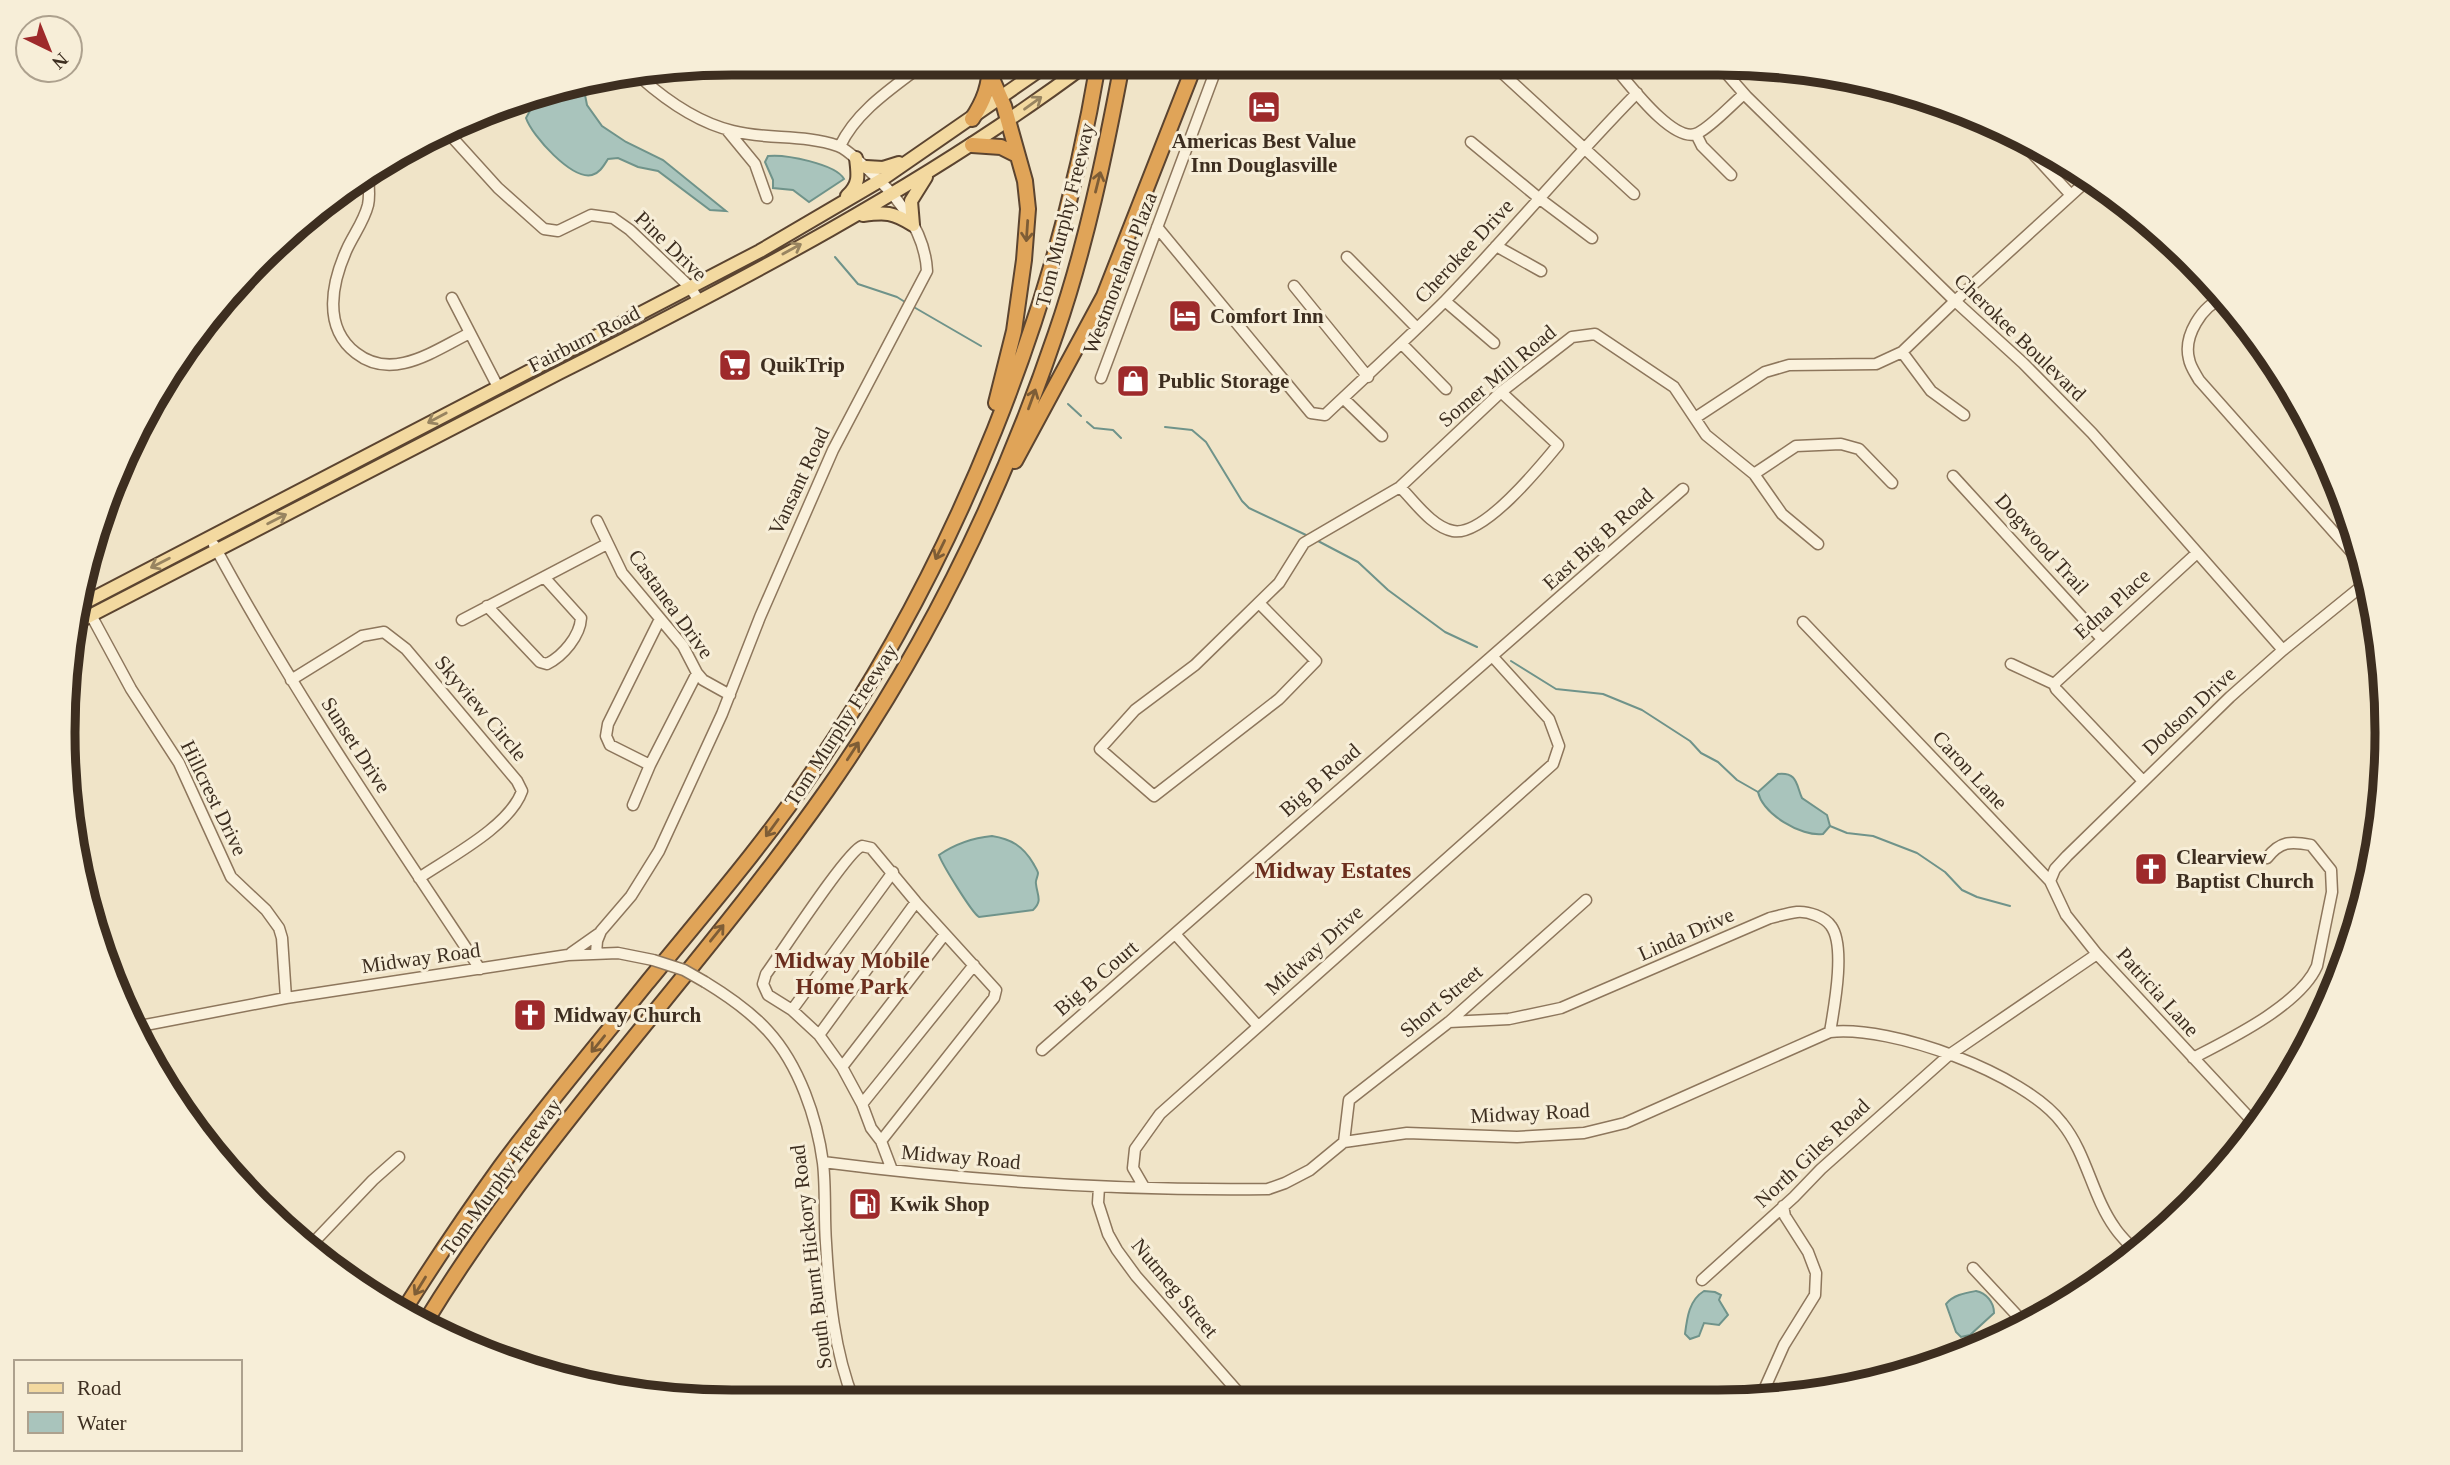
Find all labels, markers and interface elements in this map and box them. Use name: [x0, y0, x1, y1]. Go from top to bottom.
north arrow: [14, 14, 84, 84]
text: N: [48, 49, 72, 74]
hotel icon: Americas Best Value Inn Douglasville: [1245, 88, 1283, 126]
one-way arrow: [1023, 96, 1042, 110]
street label: Tom Murphy Freeway: [1031, 120, 1100, 309]
place label: Americas Best Value Inn Douglasville: [1172, 129, 1356, 177]
one-way arrow: [1092, 171, 1105, 194]
street label: Westmoreland Plaza: [1078, 188, 1162, 357]
street label: Cherokee Drive: [1410, 194, 1518, 308]
street label: Pine Drive: [630, 206, 712, 286]
one-way arrow: [1020, 219, 1033, 242]
one-way arrow: [781, 242, 802, 256]
street label: Cherokee Boulevard: [1949, 268, 2091, 406]
hotel icon: Comfort Inn: [1166, 297, 1204, 335]
street label: Fairburn Road: [524, 300, 644, 377]
place label: Comfort Inn: [1210, 304, 1324, 328]
street label: Somer Mill Road: [1433, 320, 1561, 432]
supermarket icon: QuikTrip: [716, 346, 754, 384]
place label: QuikTrip: [760, 353, 845, 377]
shop icon: Public Storage: [1114, 362, 1152, 400]
place label: Public Storage: [1158, 369, 1289, 393]
one-way arrow: [1027, 389, 1039, 411]
one-way arrow: [428, 412, 448, 426]
street label: Vansant Road: [764, 423, 835, 539]
street label: East Big B Road: [1538, 483, 1659, 595]
street label: Dogwood Trail: [1990, 488, 2094, 600]
one-way arrow: [266, 511, 287, 525]
one-way arrow: [933, 539, 946, 560]
street label: Castanea Drive: [623, 545, 719, 663]
one-way arrow: [150, 557, 171, 570]
street label: Edna Place: [2069, 564, 2155, 644]
street label: Tom Murphy Freeway: [780, 639, 903, 811]
street label: Skyview Circle: [430, 650, 532, 766]
street label: Dodson Drive: [2138, 662, 2240, 760]
street label: Sunset Drive: [316, 693, 396, 797]
street label: Caron Lane: [1928, 726, 2012, 814]
street label: Hillcrest Drive: [176, 736, 252, 860]
street label: Big B Road: [1275, 738, 1366, 822]
one-way arrow: [845, 742, 860, 761]
one-way arrow: [764, 819, 779, 837]
place label: Clearview Baptist Church: [2176, 845, 2314, 893]
church icon: Clearview Baptist Church: [2132, 850, 2170, 888]
district label: Midway Estates: [1255, 858, 1411, 883]
street label: Midway Drive: [1260, 900, 1368, 1000]
street label: Linda Drive: [1635, 902, 1737, 966]
one-way arrow: [709, 925, 724, 943]
street label: Big B Court: [1049, 935, 1143, 1021]
street label: Midway Road: [360, 938, 482, 978]
street label: Patricia Lane: [2112, 943, 2204, 1041]
district label: Midway Mobile Home Park: [774, 948, 930, 999]
street label: Short Street: [1395, 960, 1487, 1042]
church icon: Midway Church: [511, 996, 549, 1034]
place label: Midway Church: [554, 1003, 702, 1027]
one-way arrow: [590, 1034, 606, 1052]
street label: Tom Murphy Freeway: [436, 1093, 566, 1260]
street label: North Giles Road: [1750, 1093, 1875, 1212]
street label: Midway Road: [1470, 1098, 1591, 1128]
street label: Midway Road: [900, 1140, 1022, 1174]
street label: South Burnt Hickory Road: [785, 1143, 837, 1370]
fuel station icon: Kwik Shop: [846, 1185, 884, 1223]
place label: Kwik Shop: [890, 1192, 990, 1216]
street label: Nutmeg Street: [1127, 1234, 1223, 1343]
one-way arrow: [412, 1275, 426, 1295]
legend: [14, 1360, 242, 1451]
text: Road: [77, 1376, 122, 1400]
text: Water: [77, 1411, 127, 1435]

